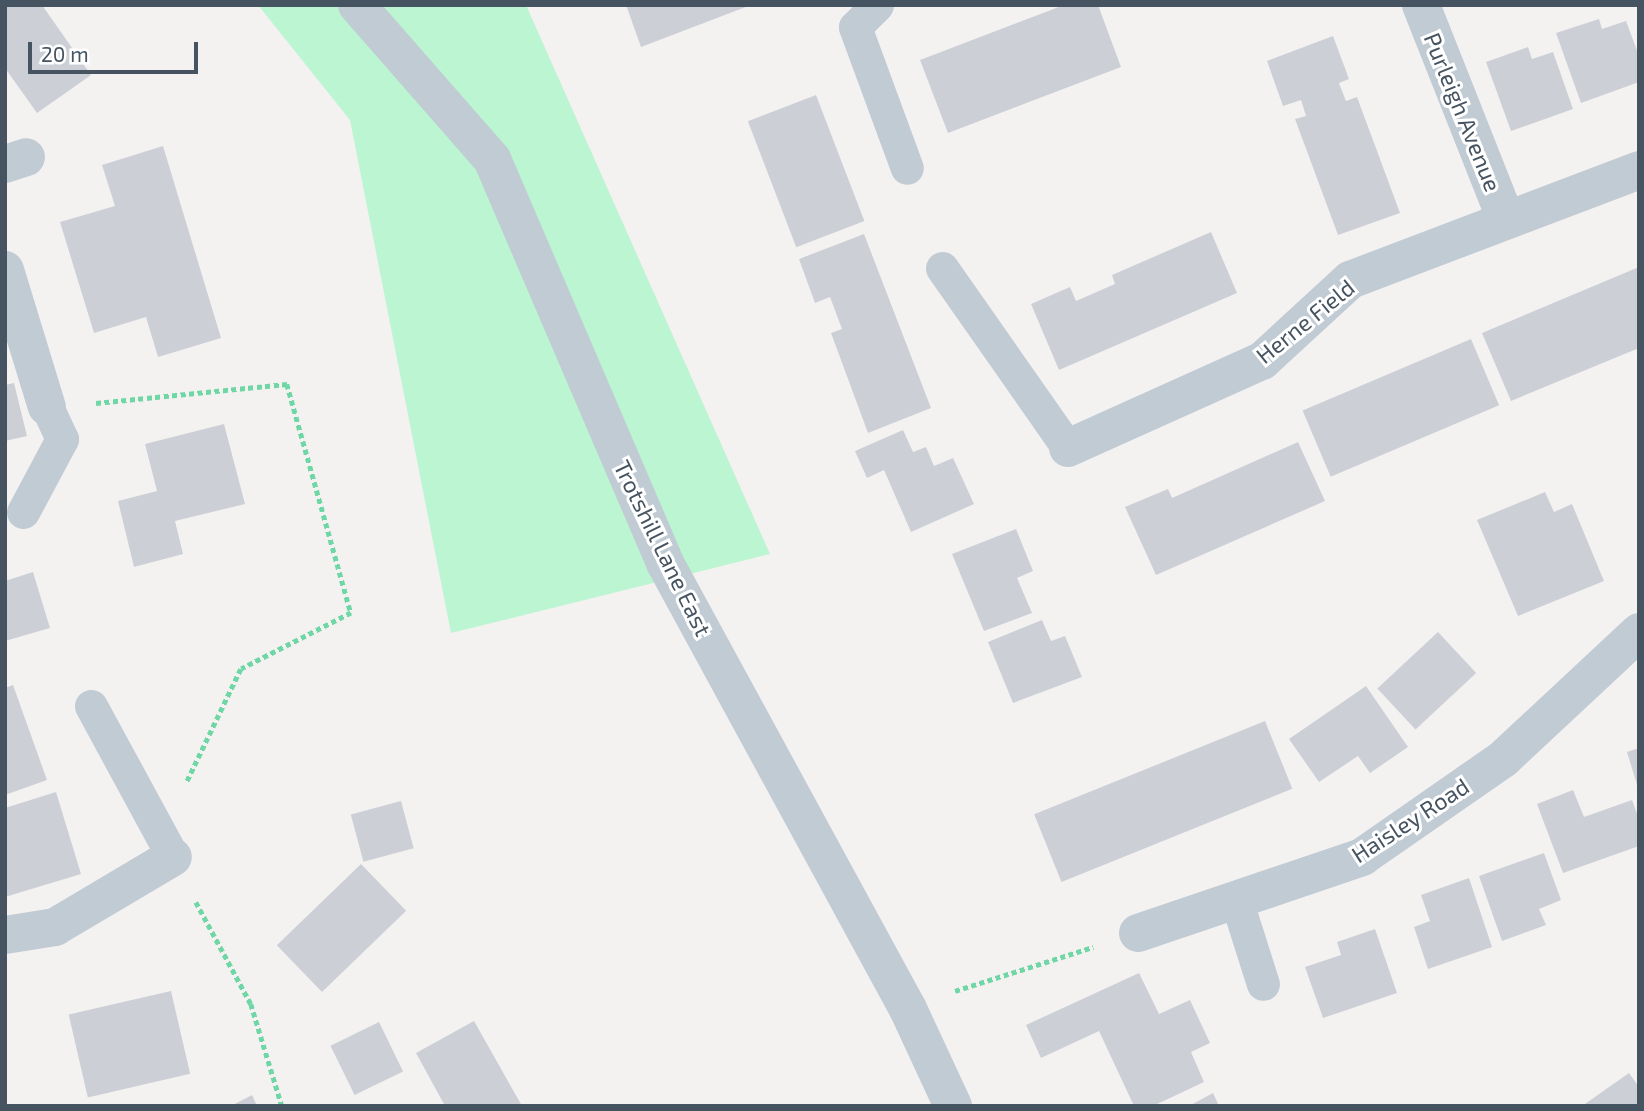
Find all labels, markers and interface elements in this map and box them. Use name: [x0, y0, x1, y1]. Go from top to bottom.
scale bar: [32, 28, 201, 72]
street label: Purleigh Avenue: [1419, 28, 1507, 196]
text: 20 m: [41, 41, 89, 66]
street label: Herne Field: [1250, 273, 1360, 369]
street label: Trotshill Lane East: [608, 455, 718, 641]
street label: Haisley Road: [1346, 772, 1474, 868]

